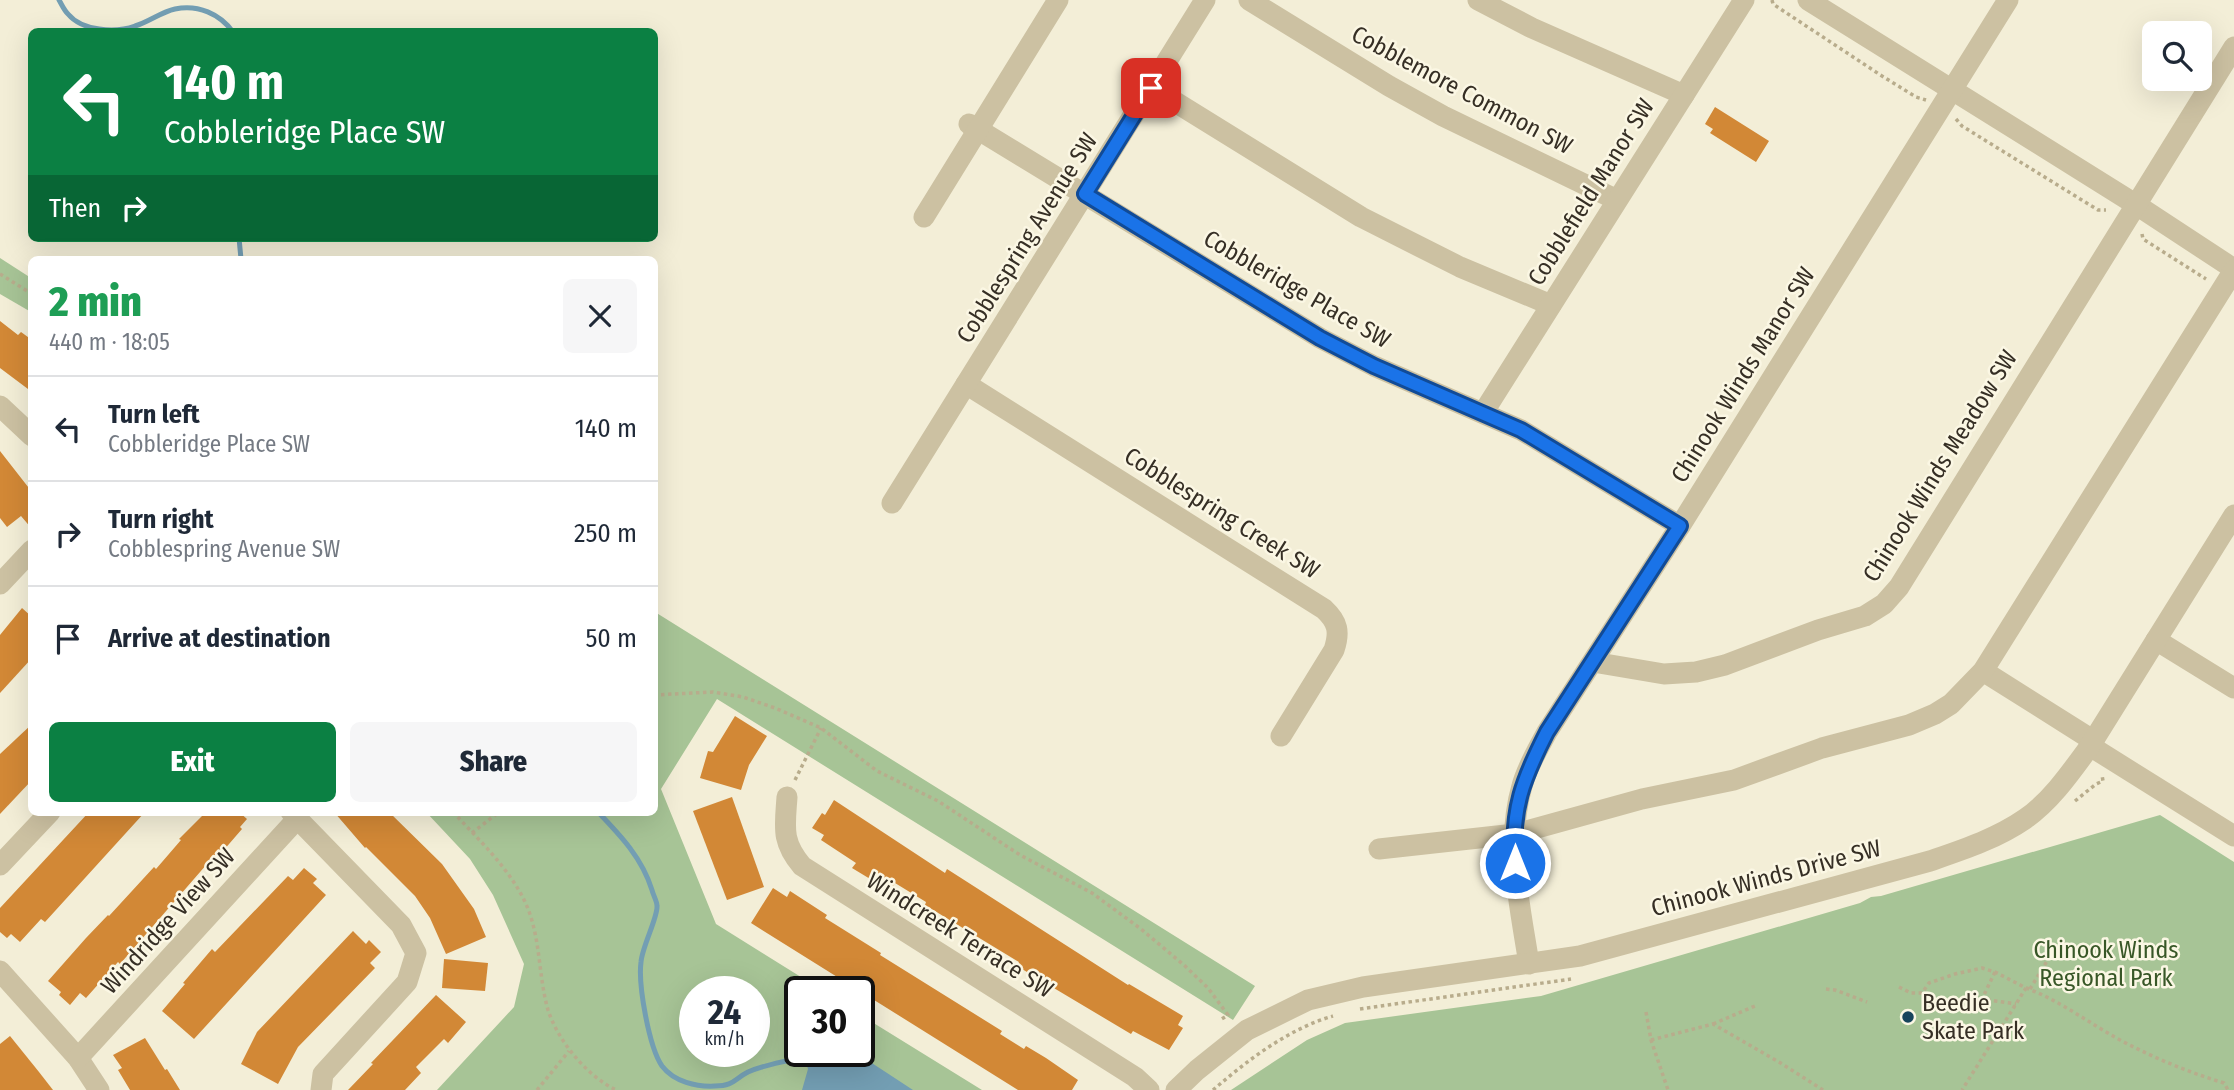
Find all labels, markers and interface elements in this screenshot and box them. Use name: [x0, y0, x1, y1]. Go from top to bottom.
street label: Cobblemore Common SW: [1347, 20, 1577, 160]
map controls: [2142, 21, 2212, 91]
button: search: [2142, 21, 2212, 91]
text: 140 m: [164, 53, 284, 112]
icon: left: [49, 56, 140, 147]
pin: [1121, 58, 1181, 118]
icon: arrive: [1132, 69, 1170, 107]
street label: Cobblefield Manor SW: [1522, 93, 1660, 291]
text: Cobbleridge Place SW: [164, 113, 445, 151]
street label: Cobblespring Avenue SW: [951, 128, 1103, 348]
icon: right: [115, 189, 153, 227]
text: Then: [49, 193, 101, 224]
street label: Cobbleridge Place SW: [1199, 224, 1395, 354]
street label: Chinook Winds Manor SW: [1665, 262, 1821, 488]
text: 2 min: [49, 277, 142, 327]
button: close: [563, 279, 637, 353]
text: 440 m · 18:05: [49, 328, 170, 356]
street label: Chinook Winds Meadow SW: [1857, 345, 2023, 587]
text: Turn left: [108, 399, 200, 430]
icon: left: [49, 410, 87, 448]
text: 140 m: [575, 413, 637, 444]
text: Cobbleridge Place SW: [108, 430, 310, 458]
street label: Cobblespring Creek SW: [1119, 442, 1325, 584]
text: Turn right: [108, 504, 214, 535]
icon: right: [49, 515, 87, 553]
text: 250 m: [574, 518, 637, 549]
text: Cobblespring Avenue SW: [108, 535, 340, 563]
icon: arrive: [49, 620, 87, 658]
text: Arrive at destination: [108, 623, 331, 654]
text: 50 m: [585, 623, 637, 654]
button: Exit: [49, 722, 336, 802]
button: Share: [350, 722, 637, 802]
position arrow: [1478, 826, 1552, 900]
street label: Chinook Winds Drive SW: [1648, 834, 1884, 922]
street label: Windridge View SW: [95, 842, 241, 1000]
street label: Windcreek Terrace SW: [862, 866, 1058, 1004]
park label: Chinook Winds Regional Park: [2033, 936, 2179, 992]
speed limit sign: 30: [784, 976, 875, 1067]
place label: Beedie Skate Park: [1922, 989, 2025, 1045]
text: 24: [708, 991, 741, 1033]
marker: Beedie Skate Park: [1900, 1009, 1916, 1025]
text: km/h: [704, 1028, 745, 1050]

